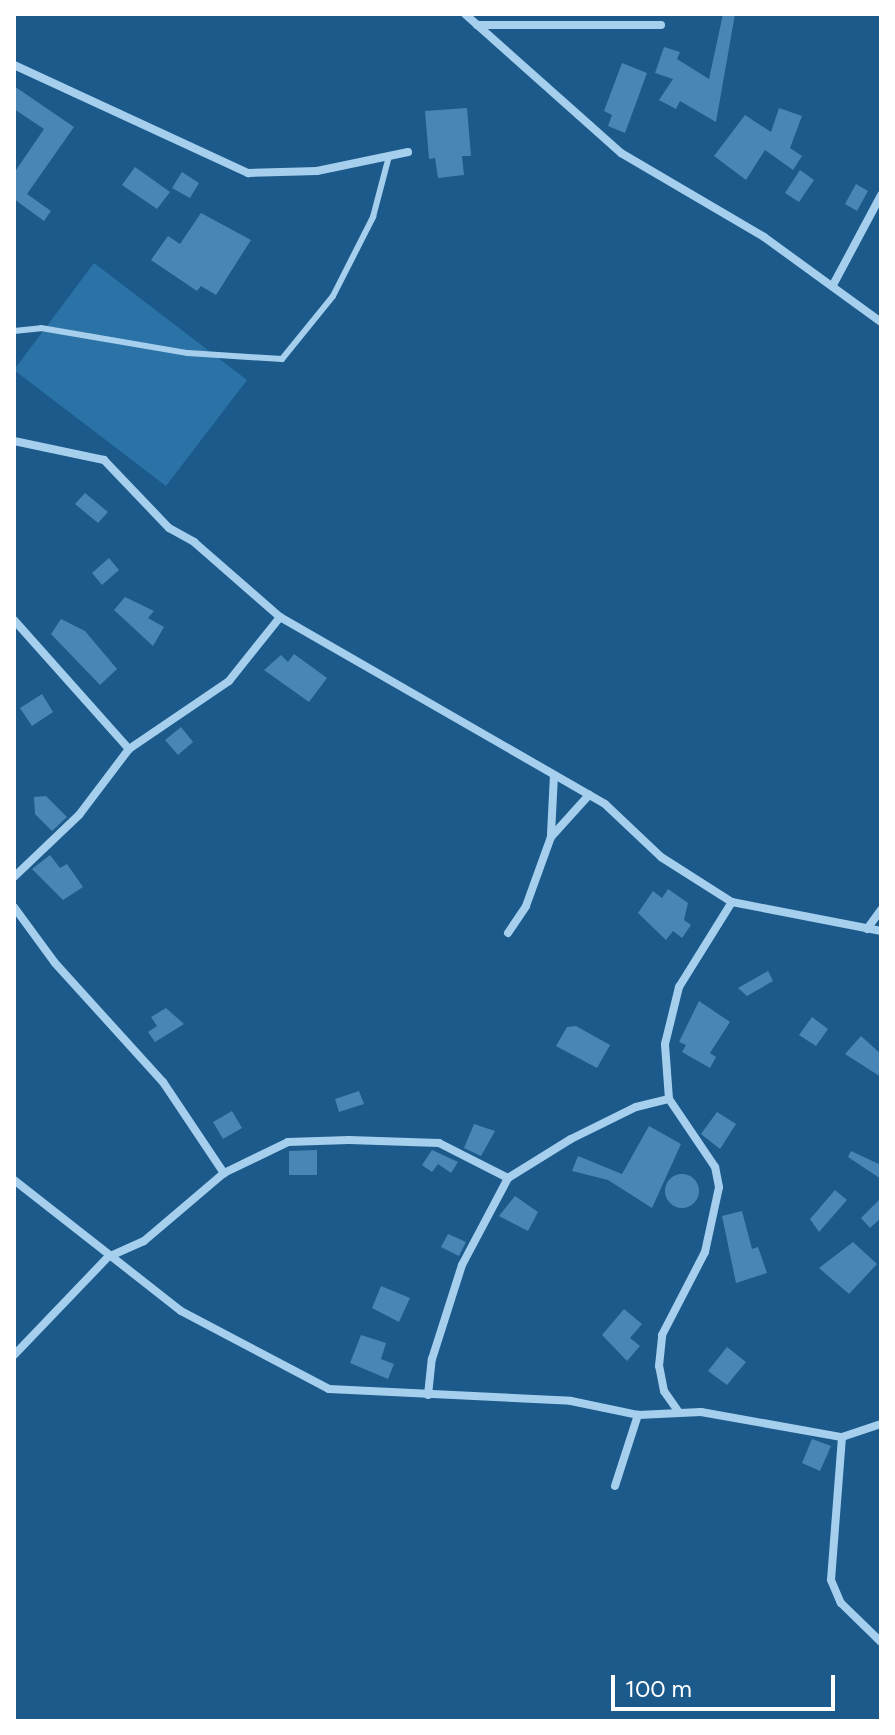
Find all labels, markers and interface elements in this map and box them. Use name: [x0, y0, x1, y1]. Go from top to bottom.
scale bar: [615, 1659, 839, 1709]
text: 100 m: [625, 1674, 692, 1703]

